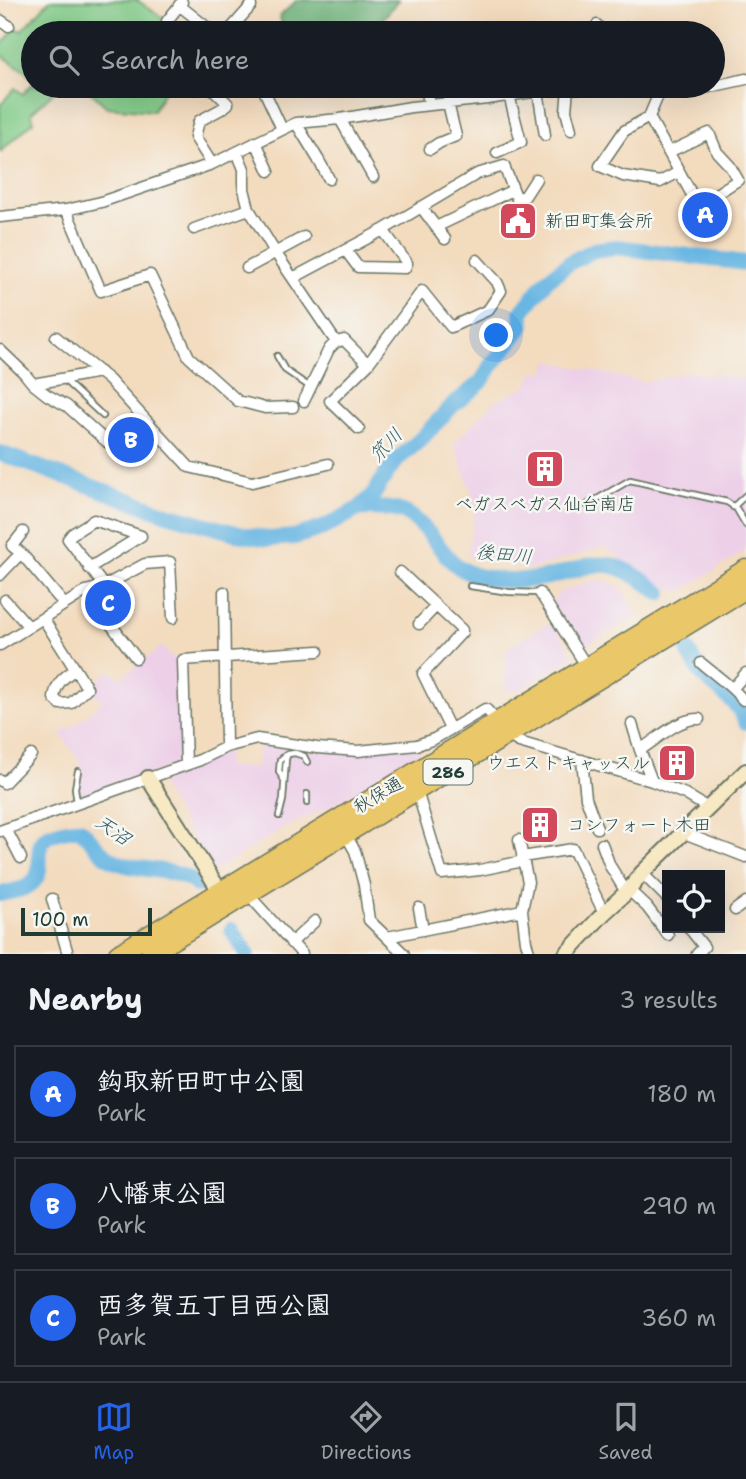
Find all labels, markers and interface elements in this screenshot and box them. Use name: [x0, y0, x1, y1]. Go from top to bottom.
search box: [21, 21, 725, 98]
icon: search: [45, 41, 83, 79]
text: Search here: [101, 42, 250, 77]
pin: A: [682, 189, 728, 241]
public building icon: 新田町集会所: [497, 200, 539, 242]
place label: 新田町集会所: [545, 209, 653, 233]
your location: [479, 318, 513, 352]
pin: B: [108, 414, 154, 466]
water label: 笊川: [364, 423, 408, 467]
building icon: ベガスベガス仙台南店: [524, 448, 566, 490]
place label: ベガスベガス仙台南店: [455, 492, 635, 516]
water label: 後田川: [474, 539, 534, 569]
pin: C: [85, 577, 131, 629]
building icon: ウエストキャッスル: [656, 742, 698, 784]
place label: ウエストキャッスル: [487, 751, 650, 775]
road number: 286: [424, 760, 472, 785]
street label: 秋保通: [349, 771, 407, 819]
building icon: コンフォート木田: [519, 804, 561, 846]
water label: 天沼: [90, 809, 137, 852]
place label: コンフォート木田: [567, 813, 711, 837]
map controls: [662, 870, 725, 933]
button: locate: [662, 870, 725, 933]
scale bar: [21, 905, 152, 937]
text: 100 m: [32, 907, 89, 932]
text: Nearby: [28, 979, 143, 1020]
text: 3 results: [619, 985, 718, 1015]
text: 鈎取新田町中公園: [97, 1063, 305, 1098]
text: A: [44, 1079, 62, 1109]
text: 180 m: [647, 1079, 716, 1109]
text: Park: [97, 1098, 146, 1128]
text: 八幡東公園: [97, 1175, 227, 1210]
text: B: [46, 1191, 60, 1221]
text: 290 m: [642, 1191, 716, 1221]
text: Park: [97, 1210, 146, 1240]
text: 西多賀五丁目西公園: [97, 1287, 331, 1322]
text: C: [46, 1303, 60, 1333]
text: 360 m: [641, 1303, 716, 1333]
text: Park: [97, 1322, 146, 1352]
tab: Map: [93, 1398, 134, 1465]
tab: Directions: [321, 1398, 412, 1465]
tab: Saved: [599, 1398, 653, 1465]

